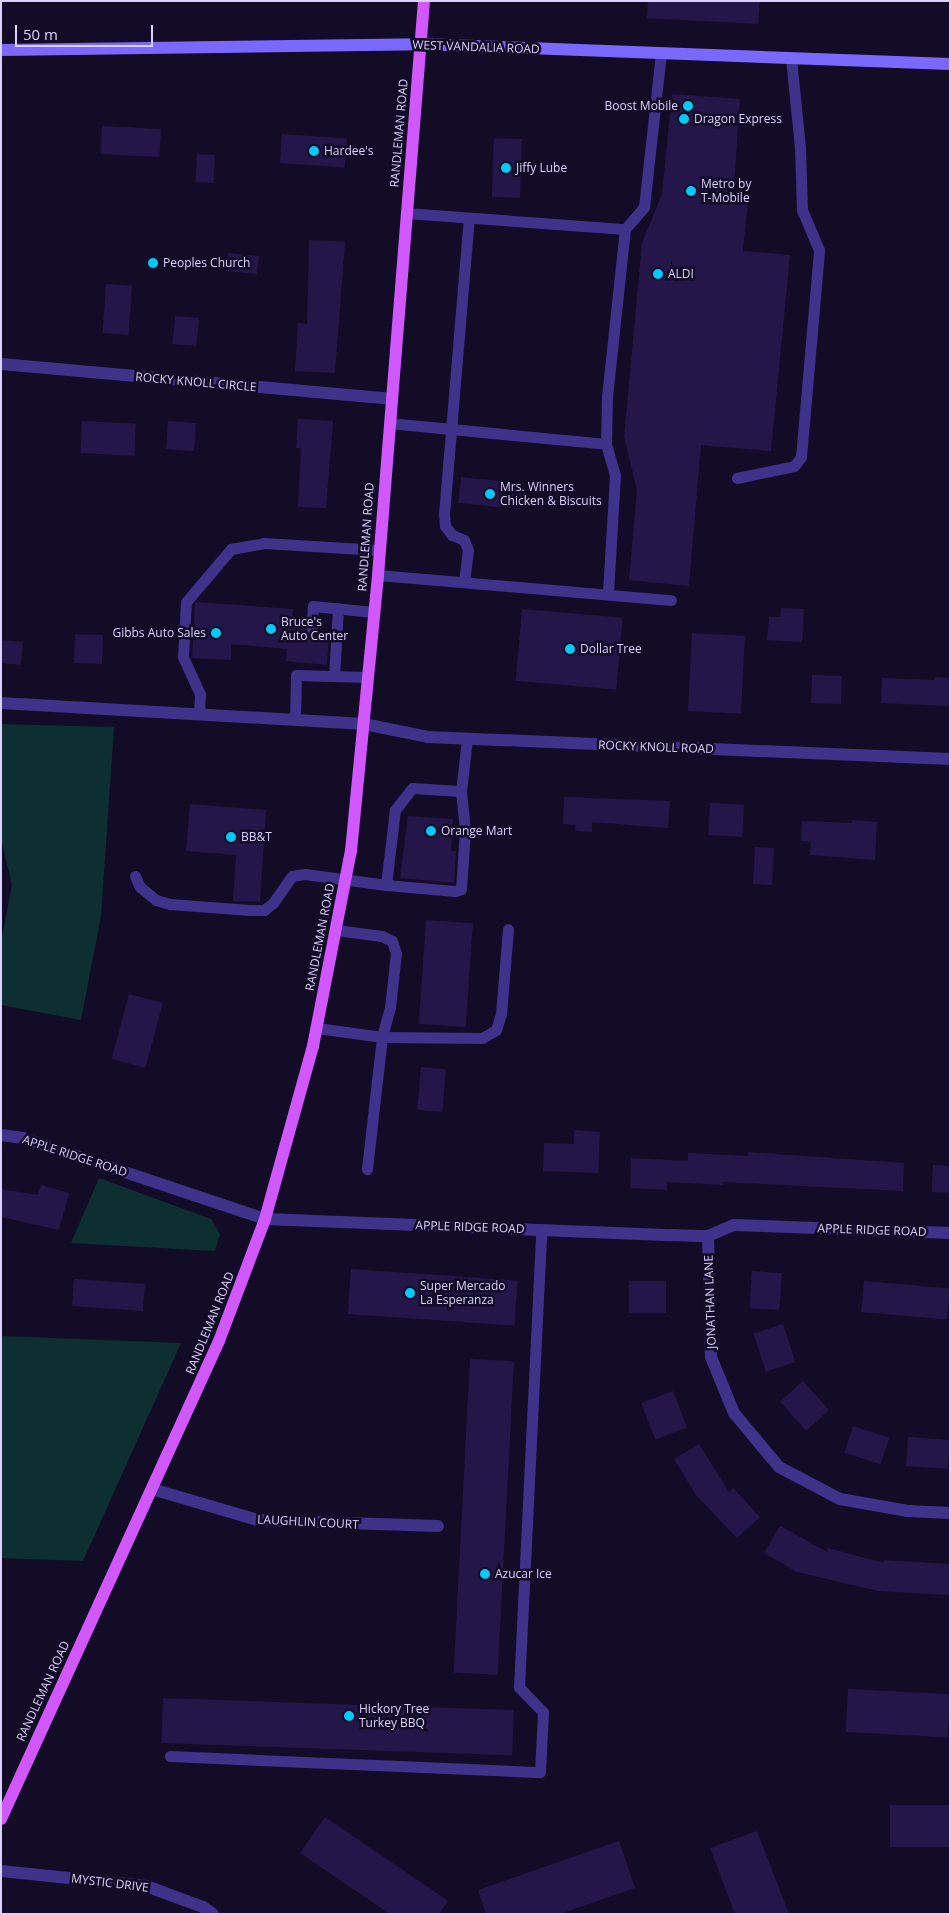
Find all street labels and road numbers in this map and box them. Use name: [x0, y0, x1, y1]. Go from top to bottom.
street label: WEST VANDALIA ROAD: [412, 38, 540, 56]
street label: RANDLEMAN ROAD: [387, 78, 411, 188]
street label: ROCKY KNOLL CIRCLE: [135, 370, 257, 394]
street label: RANDLEMAN ROAD: [355, 482, 377, 592]
street label: ROCKY KNOLL ROAD: [598, 738, 714, 756]
street label: RANDLEMAN ROAD: [303, 882, 337, 992]
street label: APPLE RIDGE ROAD: [21, 1132, 129, 1180]
street label: APPLE RIDGE ROAD: [415, 1218, 525, 1236]
street label: APPLE RIDGE ROAD: [817, 1221, 927, 1239]
street label: JONATHAN LANE: [701, 1255, 719, 1349]
street label: RANDLEMAN ROAD: [183, 1270, 237, 1376]
street label: LAUGHLIN COURT: [257, 1512, 359, 1532]
street label: RANDLEMAN ROAD: [13, 1638, 73, 1744]
street label: MYSTIC DRIVE: [70, 1871, 150, 1895]

